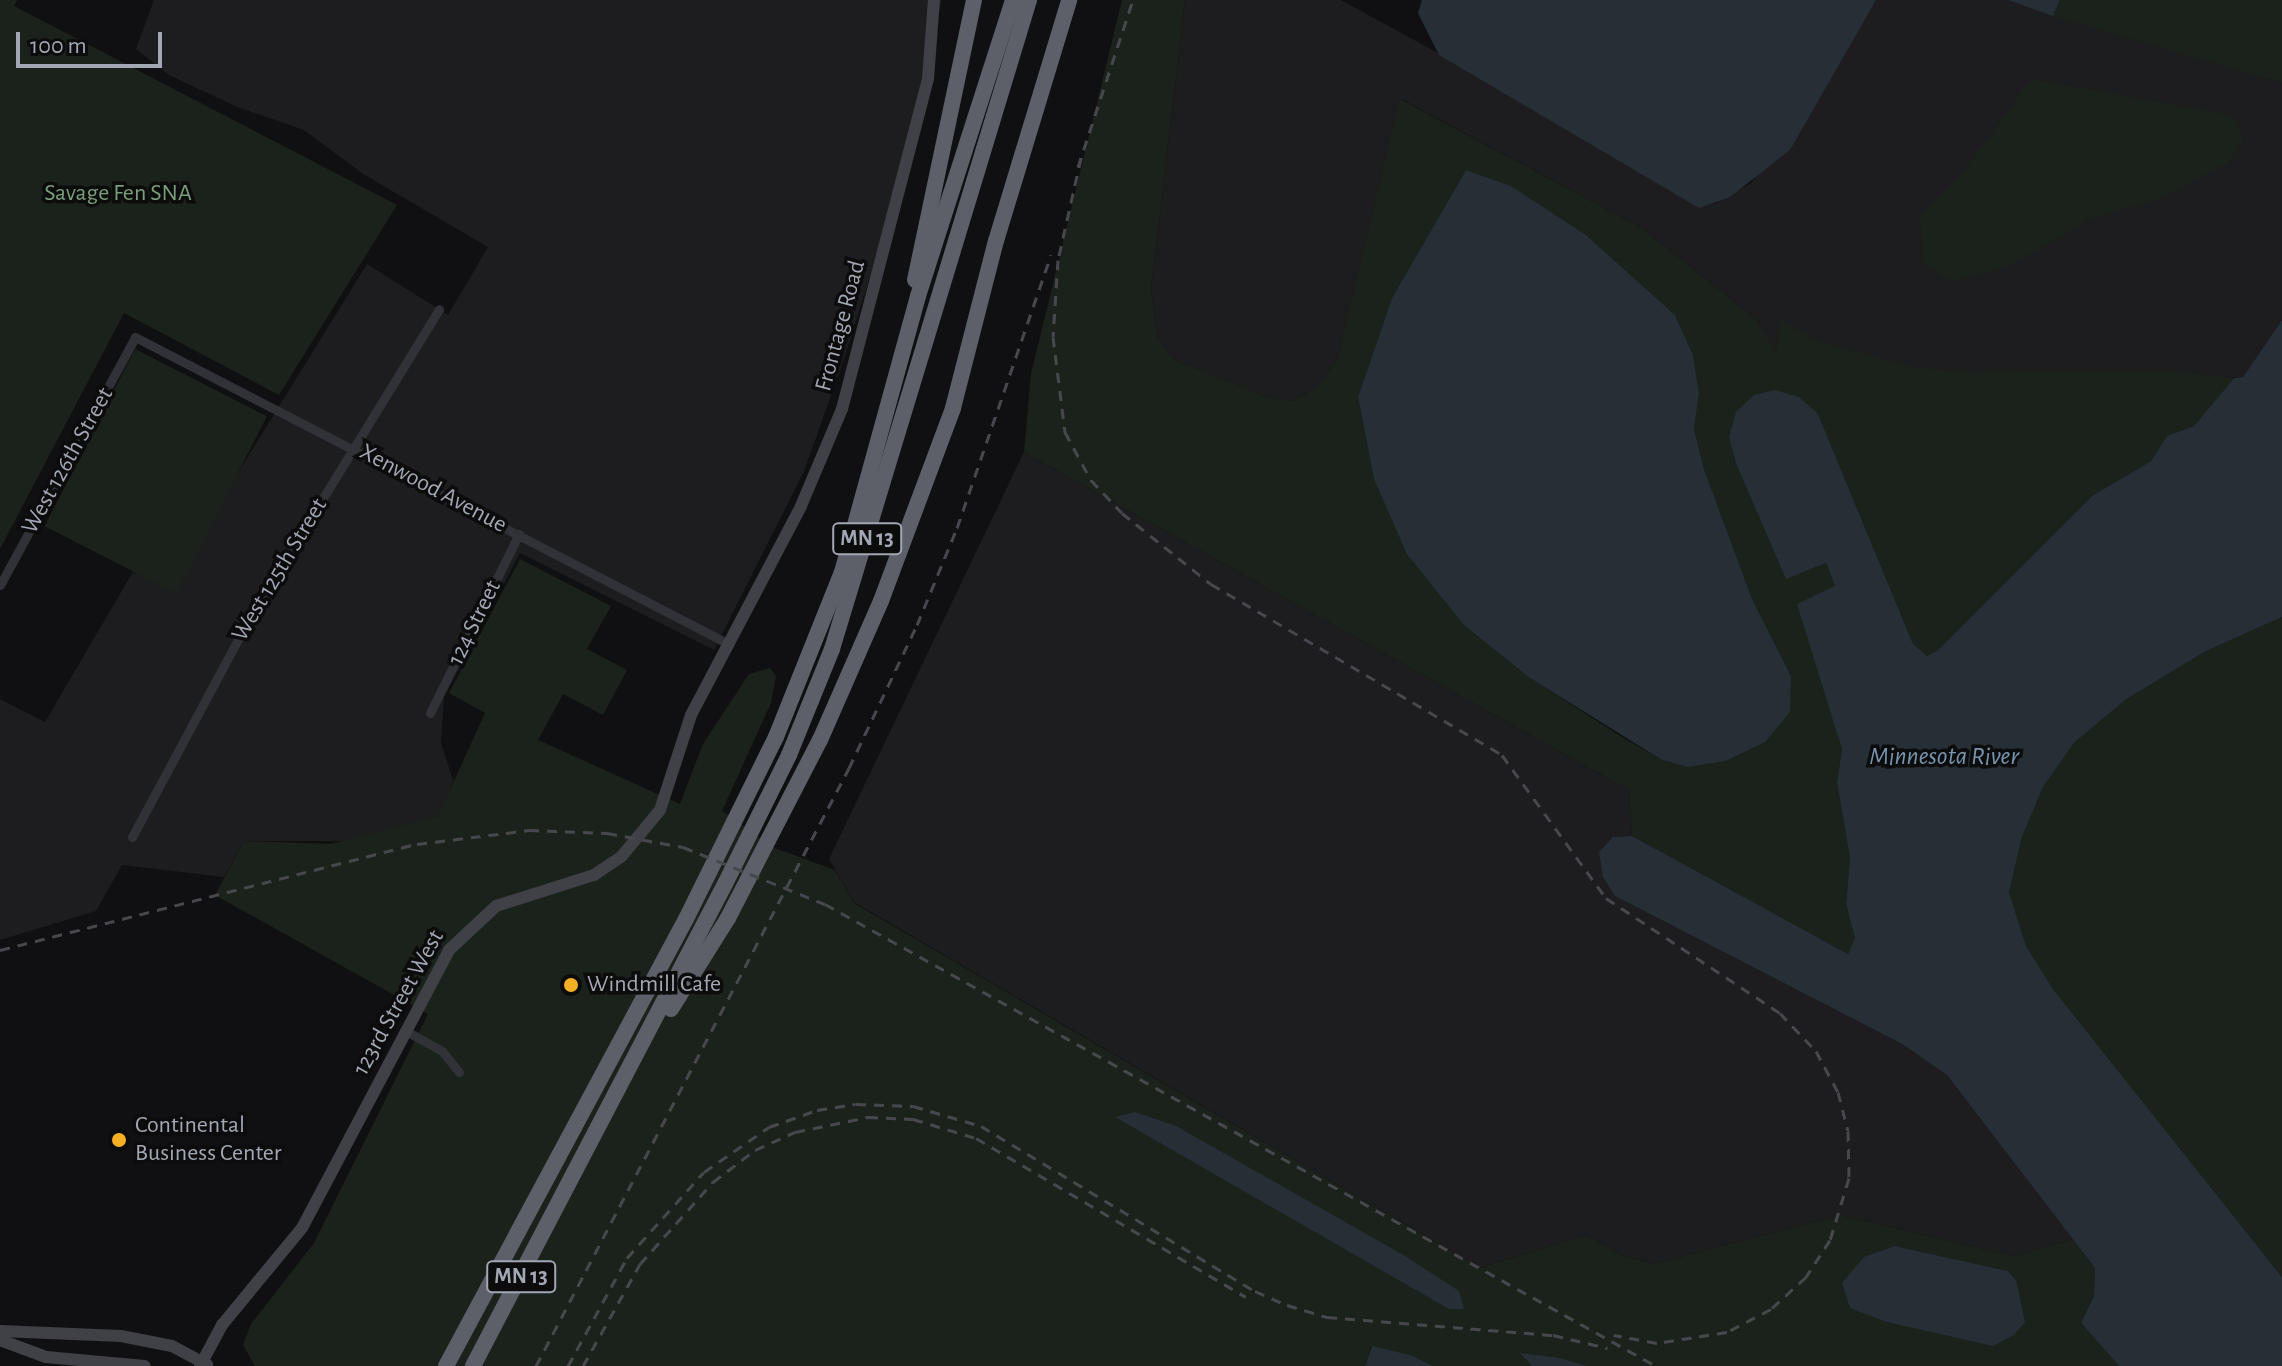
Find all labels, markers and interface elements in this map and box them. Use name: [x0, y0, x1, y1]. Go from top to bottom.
scale bar: [20, 16, 166, 66]
text: 100 m: [30, 34, 87, 58]
park label: Savage Fen SNA: [44, 180, 192, 208]
street label: Frontage Road: [810, 257, 872, 395]
street label: West 126th Street: [16, 383, 120, 539]
street label: Xenwood Avenue: [355, 438, 511, 540]
street label: West 125th Street: [226, 493, 334, 647]
road number: MN 13: [831, 521, 903, 557]
street label: 124 Street: [442, 576, 508, 670]
water label: Minnesota River: [1869, 741, 2019, 773]
street label: 123rd Street West: [347, 925, 451, 1081]
place label: Windmill Cafe: [587, 971, 721, 999]
marker: Windmill Cafe: [562, 976, 580, 994]
place label: Continental Business Center: [135, 1112, 282, 1168]
marker: Continental Business Center: [110, 1131, 128, 1149]
road number: MN 13: [485, 1259, 557, 1295]

